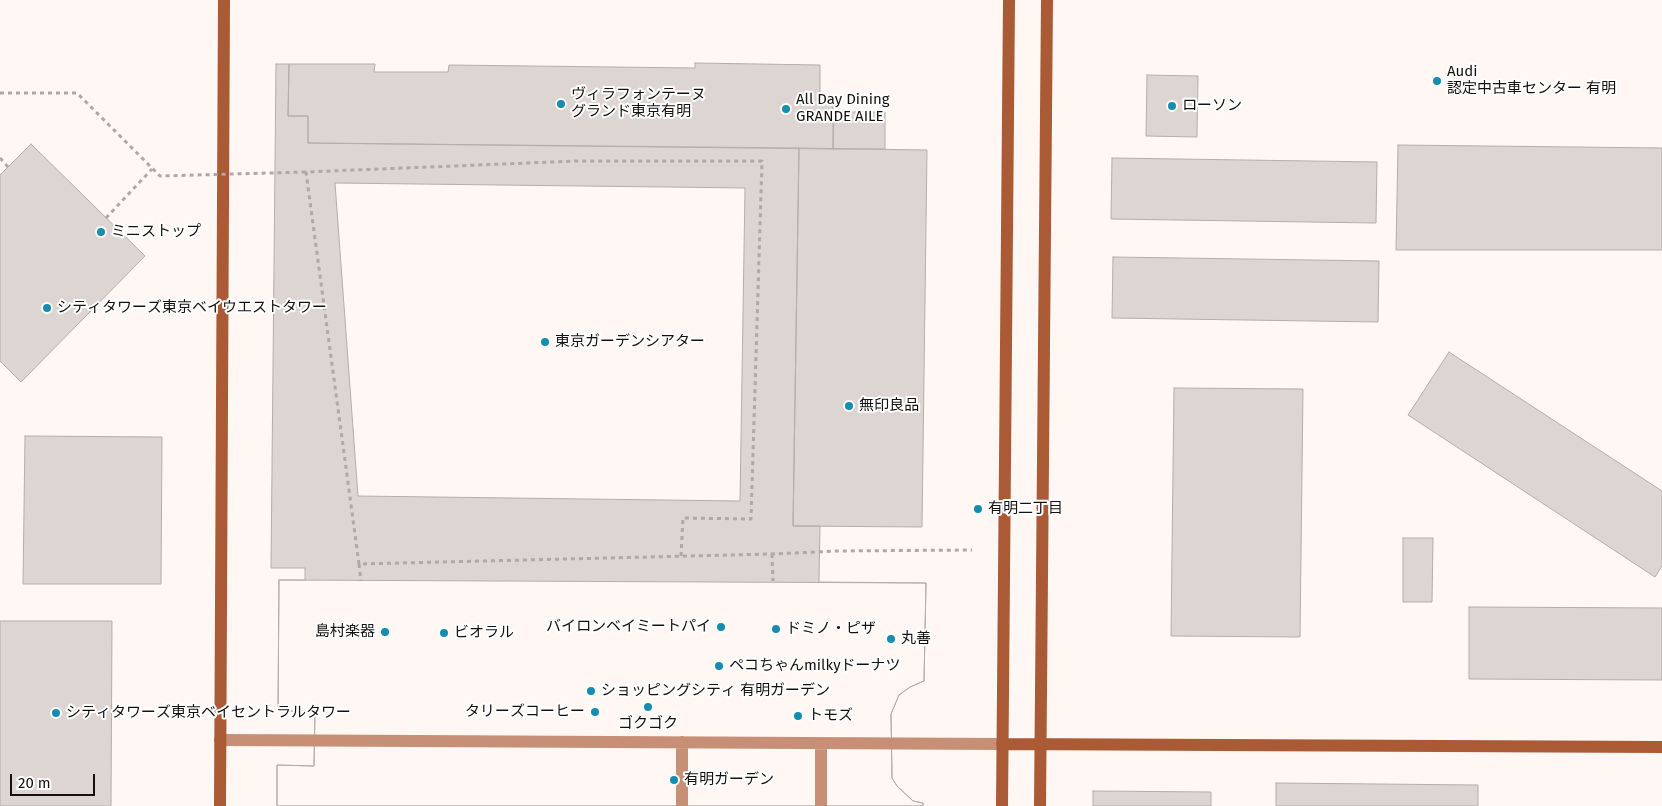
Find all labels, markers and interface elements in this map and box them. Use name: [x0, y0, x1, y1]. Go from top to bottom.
place label: Audi 認定中古車センター 有明: [1447, 63, 1616, 98]
marker: Audi 認定中古車センター 有明: [1431, 75, 1443, 87]
place label: ヴィラフォンテーヌ グランド東京有明: [571, 86, 706, 121]
place label: All Day Dining GRANDE AILE: [796, 91, 890, 126]
place label: ローソン: [1182, 97, 1242, 115]
marker: ヴィラフォンテーヌ グランド東京有明: [555, 98, 567, 110]
marker: ローソン: [1166, 100, 1178, 112]
marker: All Day Dining GRANDE AILE: [780, 103, 792, 115]
place label: ミニストップ: [111, 223, 201, 241]
marker: ミニストップ: [95, 226, 107, 238]
place label: シティタワーズ東京ベイウエストタワー: [57, 299, 327, 317]
marker: シティタワーズ東京ベイウエストタワー: [41, 302, 53, 314]
place label: 東京ガーデンシアター: [555, 333, 705, 351]
marker: 東京ガーデンシアター: [539, 336, 551, 348]
place label: 無印良品: [859, 397, 919, 415]
marker: 無印良品: [843, 400, 855, 412]
place label: 有明二丁目: [988, 500, 1063, 518]
marker: 有明二丁目: [972, 503, 984, 515]
place label: バイロンベイミートパイ: [546, 618, 711, 636]
place label: ドミノ・ピザ: [786, 620, 876, 638]
marker: バイロンベイミートパイ: [715, 621, 727, 633]
place label: 島村楽器: [315, 623, 375, 641]
marker: ドミノ・ピザ: [770, 623, 782, 635]
place label: ビオラル: [454, 624, 514, 642]
marker: 島村楽器: [379, 626, 391, 638]
marker: ビオラル: [438, 627, 450, 639]
place label: 丸善: [901, 630, 931, 648]
marker: 丸善: [885, 633, 897, 645]
place label: ペコちゃんmilkyドーナツ: [729, 657, 901, 675]
marker: ペコちゃんmilkyドーナツ: [713, 660, 725, 672]
place label: ショッピングシティ 有明ガーデン: [601, 682, 830, 700]
marker: ショッピングシティ 有明ガーデン: [585, 685, 597, 697]
marker: ゴクゴク: [642, 701, 654, 713]
place label: タリーズコーヒー: [465, 703, 585, 721]
place label: シティタワーズ東京ベイセントラルタワー: [66, 704, 351, 722]
marker: タリーズコーヒー: [589, 706, 601, 718]
marker: シティタワーズ東京ベイセントラルタワー: [50, 707, 62, 719]
place label: トモズ: [808, 707, 853, 725]
marker: トモズ: [792, 710, 804, 722]
place label: ゴクゴク: [618, 715, 678, 733]
scale bar: [12, 764, 98, 796]
place label: 有明ガーデン: [684, 771, 774, 789]
text: 20 m: [18, 774, 51, 792]
marker: 有明ガーデン: [668, 774, 680, 786]

